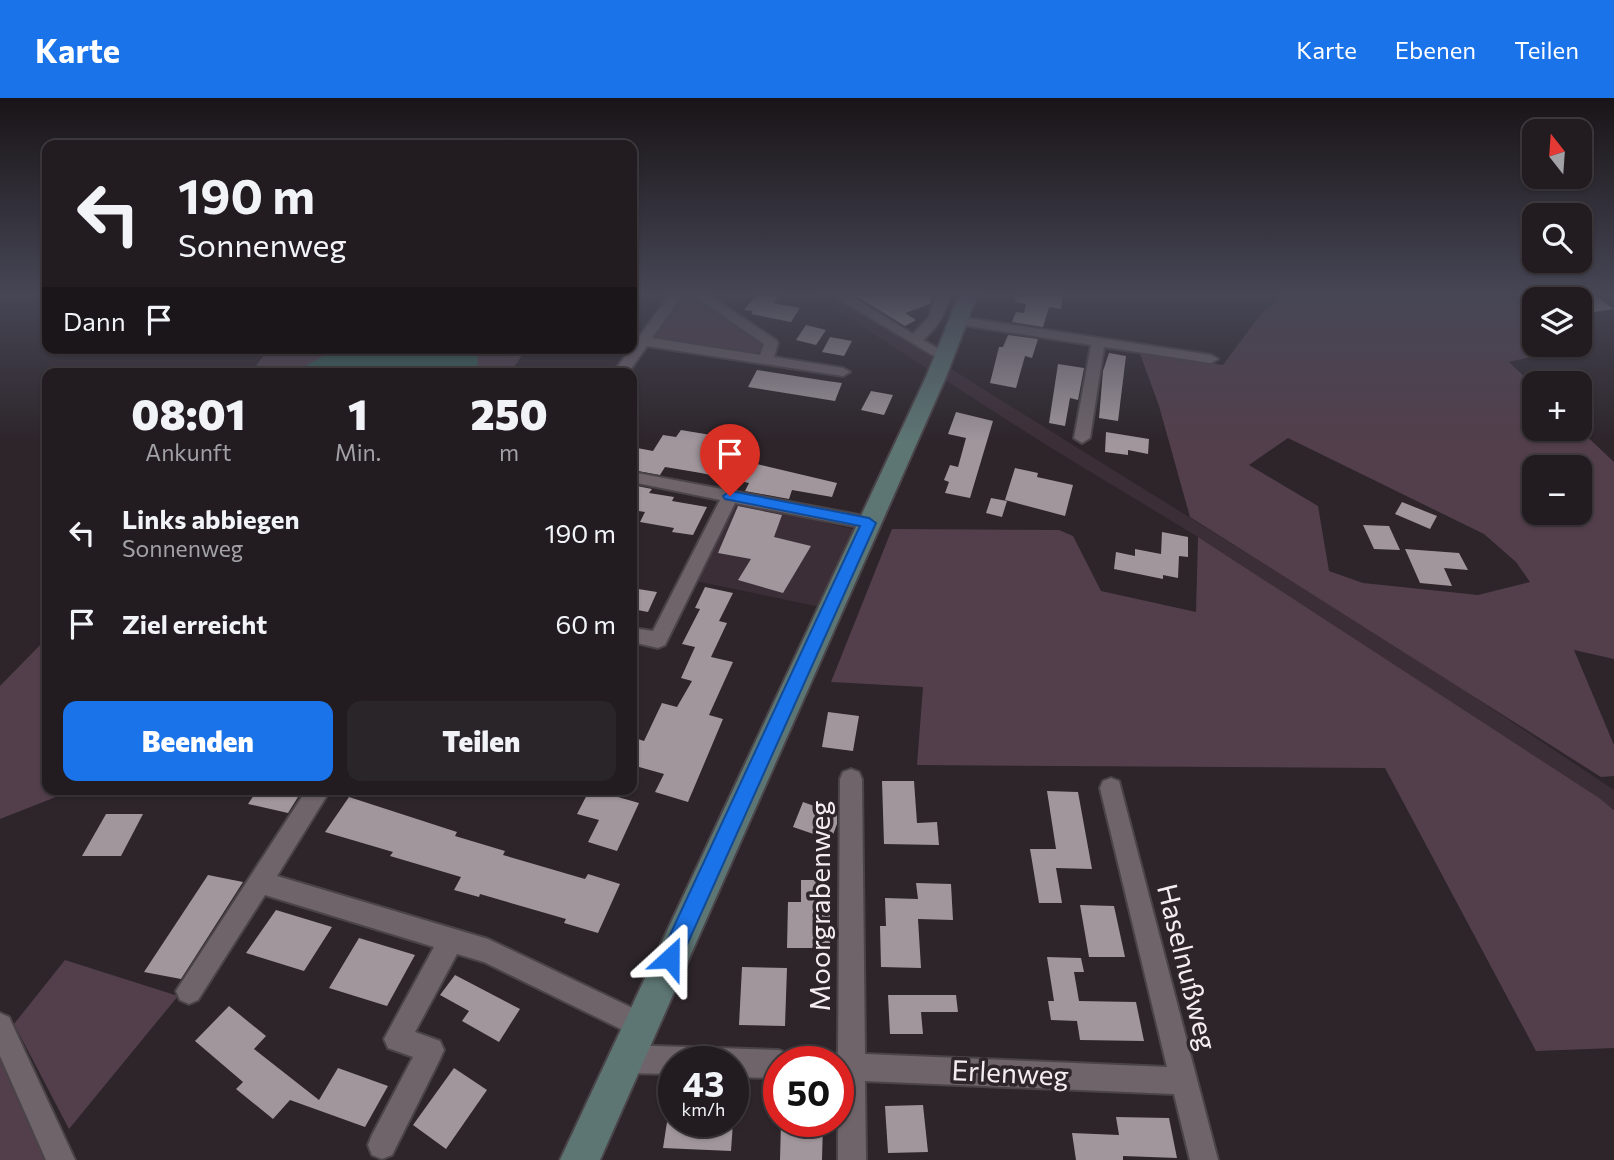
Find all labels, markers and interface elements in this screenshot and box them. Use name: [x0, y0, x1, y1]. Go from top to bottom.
text: Karte: [35, 29, 120, 70]
text: Karte: [1296, 35, 1357, 64]
text: Ebenen: [1395, 35, 1476, 64]
text: Teilen: [1514, 35, 1579, 64]
north arrow: [1522, 119, 1592, 189]
map controls: [1522, 119, 1592, 525]
text: 190 m: [178, 164, 315, 224]
icon: left: [63, 168, 154, 259]
button: search: [1522, 203, 1592, 273]
text: Sonnenweg: [178, 224, 347, 264]
button: layers: [1522, 287, 1592, 357]
icon: arrive: [140, 301, 178, 339]
text: Dann: [63, 305, 126, 336]
button: +: [1522, 371, 1592, 441]
text: 08:01: [131, 387, 245, 439]
text: 1: [348, 387, 368, 439]
text: 250: [471, 387, 548, 439]
pin: [700, 424, 760, 496]
icon: arrive: [711, 435, 749, 473]
text: Ankunft: [145, 438, 231, 466]
text: Min.: [335, 438, 381, 466]
text: m: [499, 438, 519, 466]
button: −: [1522, 455, 1592, 525]
text: Links abbiegen: [122, 503, 300, 534]
icon: left: [63, 514, 101, 552]
text: 190 m: [544, 517, 616, 548]
text: Sonnenweg: [122, 534, 243, 562]
icon: arrive: [63, 605, 101, 643]
text: Ziel erreicht: [122, 608, 267, 639]
text: 60 m: [556, 608, 616, 639]
button: Beenden: [63, 701, 333, 781]
button: Teilen: [347, 701, 616, 781]
street label: Moorgrabenweg: [802, 800, 836, 1012]
street label: Haselnußweg: [1151, 880, 1225, 1054]
position arrow: [633, 921, 707, 995]
speed limit sign: 50: [763, 1046, 854, 1137]
street label: Erlenweg: [951, 1052, 1070, 1092]
text: 43: [683, 1061, 724, 1104]
text: km/h: [682, 1098, 725, 1120]

